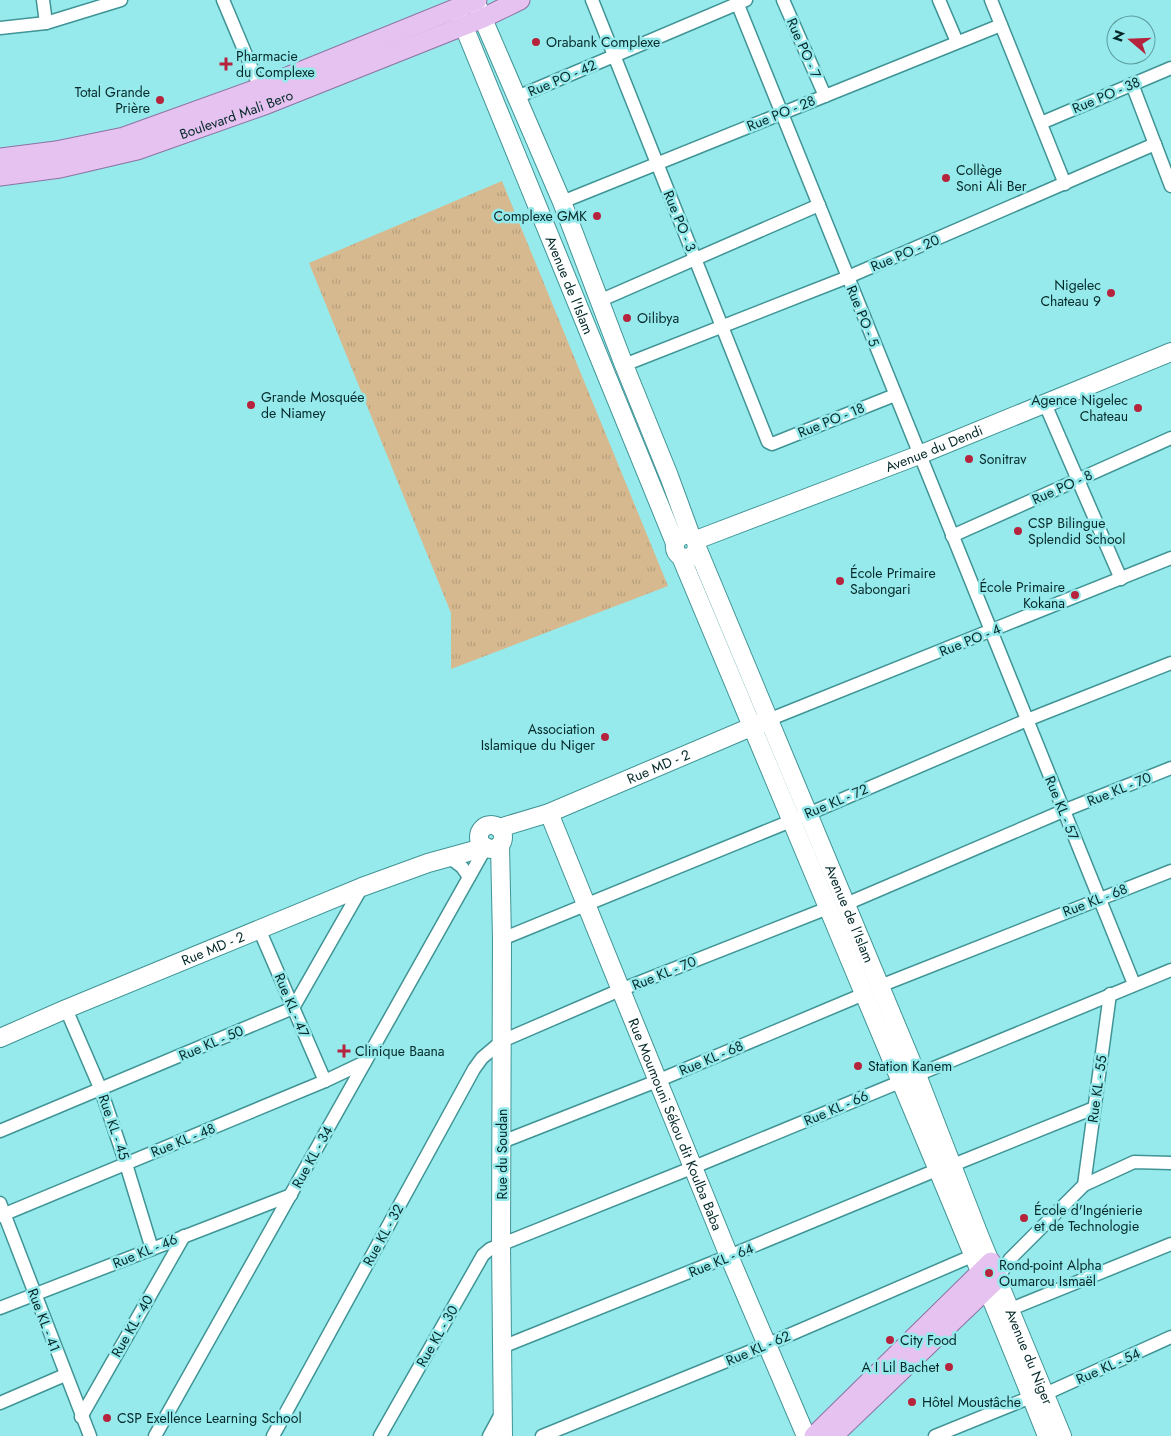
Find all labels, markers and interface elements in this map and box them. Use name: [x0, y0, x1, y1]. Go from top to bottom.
street label: Rue PO - 7: [782, 15, 826, 82]
north arrow: [1106, 15, 1156, 65]
text: N: [1107, 27, 1130, 44]
place label: Orabank Complexe: [546, 32, 660, 52]
marker: Orabank Complexe: [530, 36, 542, 48]
place label: Pharmacie du Complexe: [236, 46, 315, 82]
street label: Rue PO - 42: [525, 55, 599, 101]
marker: Pharmacie du Complexe: [220, 58, 232, 70]
street label: Rue PO - 38: [1069, 72, 1143, 118]
place label: Total Grande Prière: [75, 82, 150, 118]
street label: Boulevard Mali Bero: [177, 85, 296, 144]
street label: Rue PO - 28: [744, 90, 818, 136]
marker: Total Grande Prière: [154, 94, 166, 106]
place label: Collège Soni Ali Ber: [956, 160, 1027, 196]
marker: Collège Soni Ali Ber: [940, 172, 952, 184]
street label: Rue PO - 3: [659, 187, 701, 255]
place label: Complexe GMK: [493, 206, 587, 226]
marker: Complexe GMK: [591, 210, 603, 222]
street label: Rue PO - 20: [867, 230, 943, 276]
street label: Avenue de l'Islam: [541, 233, 599, 337]
place label: Nigelec Chateau 9: [1040, 275, 1101, 311]
street label: Rue PO - 5: [842, 282, 884, 350]
marker: Nigelec Chateau 9: [1105, 287, 1117, 299]
place label: Oilibya: [637, 308, 679, 328]
marker: Oilibya: [621, 312, 633, 324]
place label: Grande Mosquée de Niamey: [261, 387, 365, 423]
place label: Agence Nigelec Chateau: [1031, 390, 1128, 426]
street label: Rue PO - 18: [795, 397, 867, 443]
marker: Grande Mosquée de Niamey: [245, 399, 257, 411]
marker: Agence Nigelec Chateau: [1132, 402, 1144, 414]
street label: Avenue du Dendi: [883, 420, 986, 477]
place label: Sonitrav: [979, 449, 1027, 469]
marker: Sonitrav: [963, 453, 975, 465]
street label: Rue PO - 8: [1029, 465, 1095, 509]
place label: CSP Bilingue Splendid School: [1028, 513, 1125, 549]
marker: CSP Bilingue Splendid School: [1012, 525, 1024, 537]
place label: École Primaire Sabongari: [850, 563, 936, 599]
marker: École Primaire Sabongari: [834, 575, 846, 587]
place label: École Primaire Kokana: [979, 577, 1065, 613]
marker: École Primaire Kokana: [1069, 589, 1081, 601]
street label: Rue PO - 4: [936, 619, 1004, 661]
place label: Association Islamique du Niger: [481, 719, 595, 755]
marker: Association Islamique du Niger: [599, 731, 611, 743]
street label: Rue MD - 2: [624, 744, 693, 789]
street label: Rue KL - 70: [1084, 767, 1154, 811]
street label: Rue KL - 57: [1040, 773, 1084, 844]
street label: Rue KL - 72: [801, 779, 871, 823]
street label: Avenue de l'Islam: [820, 862, 879, 966]
street label: Rue KL - 68: [1060, 879, 1130, 921]
street label: Rue MD - 2: [178, 926, 248, 970]
street label: Rue KL - 70: [629, 951, 699, 995]
street label: Rue KL - 47: [270, 970, 315, 1041]
street label: Rue Moumouni Sékou dit Koulba Baba: [623, 1015, 728, 1233]
street label: Rue KL - 50: [176, 1020, 246, 1066]
street label: Rue KL - 68: [676, 1036, 746, 1080]
place label: Clinique Baana: [355, 1041, 445, 1061]
marker: Clinique Baana: [337, 1044, 351, 1058]
street label: Rue KL - 55: [1082, 1054, 1112, 1124]
place label: Station Kanem: [868, 1056, 952, 1076]
marker: Station Kanem: [852, 1060, 864, 1072]
street label: Rue KL - 66: [801, 1085, 871, 1131]
street label: Rue KL - 45: [93, 1091, 135, 1163]
street label: Rue du Soudan: [492, 1109, 512, 1199]
street label: Rue KL - 48: [148, 1118, 218, 1162]
street label: Rue KL - 34: [287, 1122, 337, 1192]
street label: Rue KL - 32: [358, 1200, 408, 1269]
place label: École d'Ingénierie et de Technologie: [1034, 1200, 1142, 1236]
marker: École d'Ingénierie et de Technologie: [1018, 1212, 1030, 1224]
street label: Rue KL - 46: [110, 1229, 180, 1273]
street label: Rue KL - 64: [686, 1238, 756, 1282]
place label: Rond-point Alpha Oumarou Ismaël: [999, 1255, 1101, 1291]
marker: Rond-point Alpha Oumarou Ismaël: [983, 1267, 995, 1279]
street label: Rue KL - 41: [23, 1285, 65, 1355]
street label: Rue KL - 40: [106, 1291, 158, 1361]
street label: Rue KL - 30: [411, 1301, 463, 1371]
street label: Avenue du Niger: [1001, 1306, 1058, 1408]
street label: Rue KL - 62: [723, 1325, 793, 1371]
place label: City Food: [900, 1330, 957, 1350]
marker: City Food: [884, 1334, 896, 1346]
street label: Rue KL - 54: [1073, 1343, 1143, 1389]
place label: A I Lil Bachet: [861, 1357, 940, 1377]
marker: A I Lil Bachet: [943, 1361, 955, 1373]
place label: Hôtel Moustâche: [922, 1392, 1021, 1412]
marker: Hôtel Moustâche: [906, 1396, 918, 1408]
place label: CSP Exellence Learning School: [117, 1408, 302, 1428]
marker: CSP Exellence Learning School: [101, 1412, 113, 1424]

